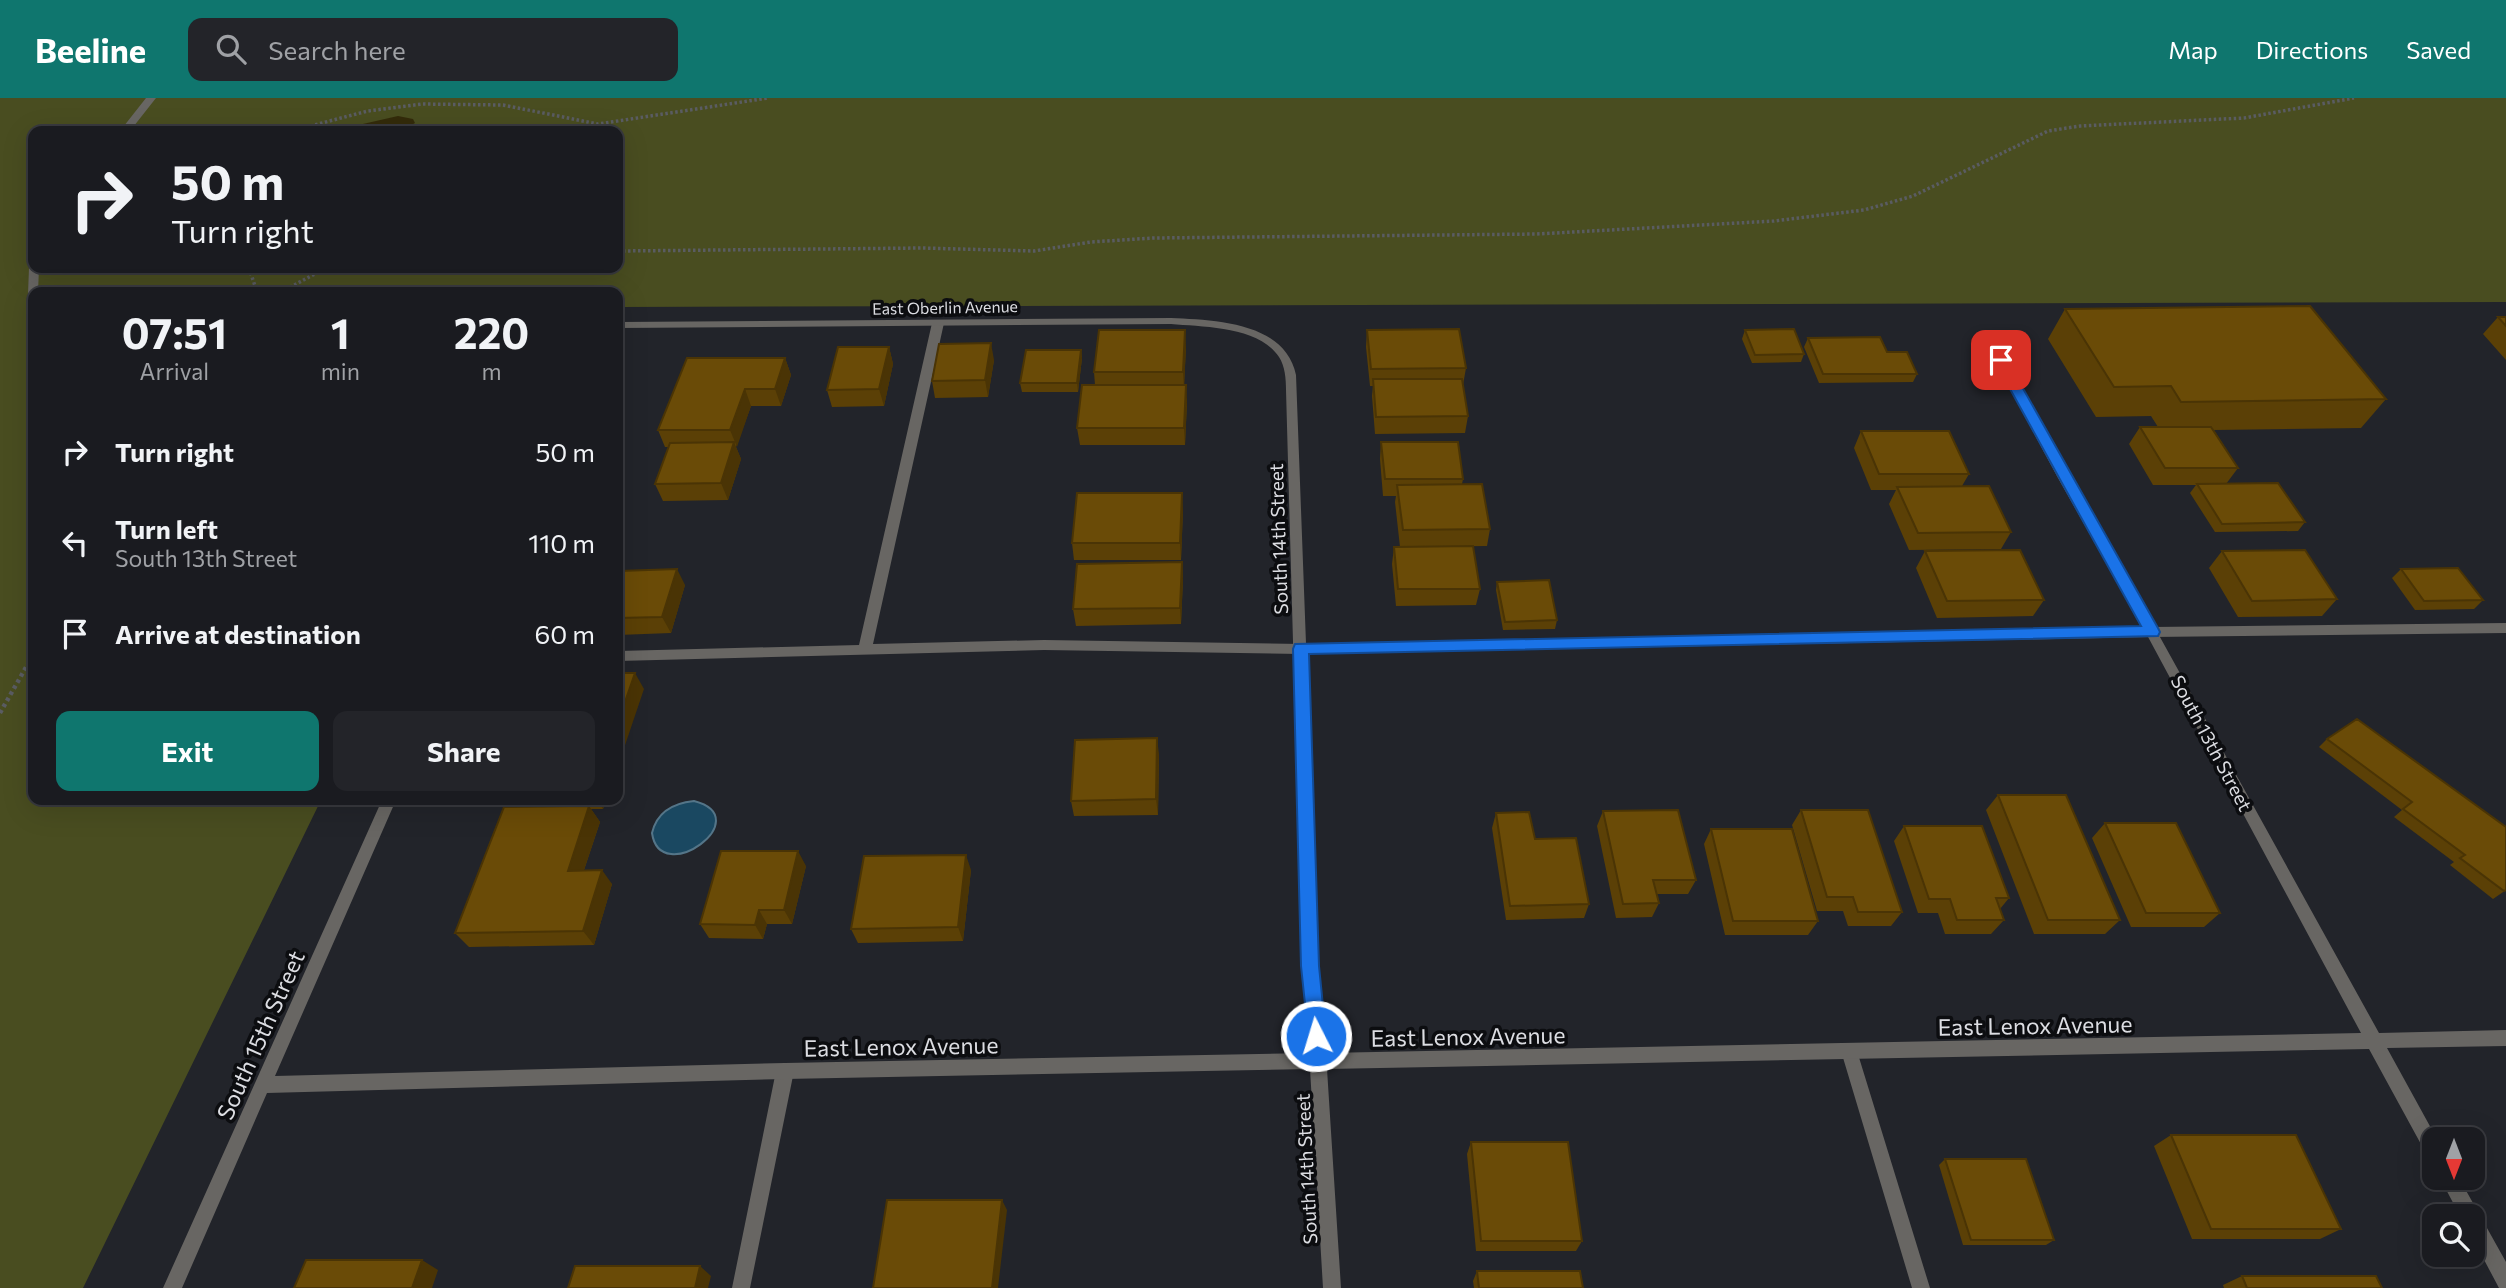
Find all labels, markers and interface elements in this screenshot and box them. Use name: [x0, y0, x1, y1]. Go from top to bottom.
search box: [188, 18, 678, 81]
text: Beeline: [35, 29, 146, 70]
icon: search: [212, 30, 250, 68]
text: Search here: [268, 34, 406, 65]
text: Map: [2168, 35, 2218, 64]
text: Directions: [2256, 35, 2368, 64]
text: Saved: [2406, 35, 2471, 64]
text: 50 m: [171, 150, 284, 210]
icon: right: [56, 154, 147, 245]
text: Turn right: [171, 210, 314, 250]
street label: East Oberlin Avenue: [872, 296, 1018, 318]
text: 07:51: [122, 306, 227, 358]
text: 1: [331, 306, 350, 358]
text: 220: [454, 306, 529, 358]
pin: [1971, 330, 2031, 390]
icon: arrive: [1982, 341, 2020, 379]
text: Arrival: [140, 357, 209, 385]
text: min: [321, 357, 360, 385]
text: m: [481, 357, 501, 385]
icon: right: [56, 433, 94, 471]
text: Turn right: [115, 436, 234, 467]
text: 50 m: [535, 436, 595, 467]
street label: South 14th Street: [1264, 463, 1292, 615]
text: Turn left: [115, 513, 218, 544]
icon: left: [56, 524, 94, 562]
text: 110 m: [528, 527, 595, 558]
text: South 13th Street: [115, 544, 297, 572]
icon: arrive: [56, 615, 94, 653]
text: Arrive at destination: [115, 618, 361, 649]
text: 60 m: [535, 618, 595, 649]
street label: South 13th Street: [2167, 671, 2258, 815]
button: Exit: [56, 711, 319, 791]
button: Share: [333, 711, 595, 791]
street label: South 15th Street: [210, 946, 310, 1124]
position arrow: [1279, 999, 1353, 1073]
street label: East Lenox Avenue: [1937, 1009, 2133, 1041]
street label: East Lenox Avenue: [1370, 1020, 1566, 1052]
street label: East Lenox Avenue: [803, 1030, 999, 1062]
street label: South 14th Street: [1291, 1093, 1321, 1245]
north arrow: [2422, 1127, 2485, 1190]
map controls: [2422, 1127, 2485, 1267]
button: search: [2422, 1204, 2485, 1267]

